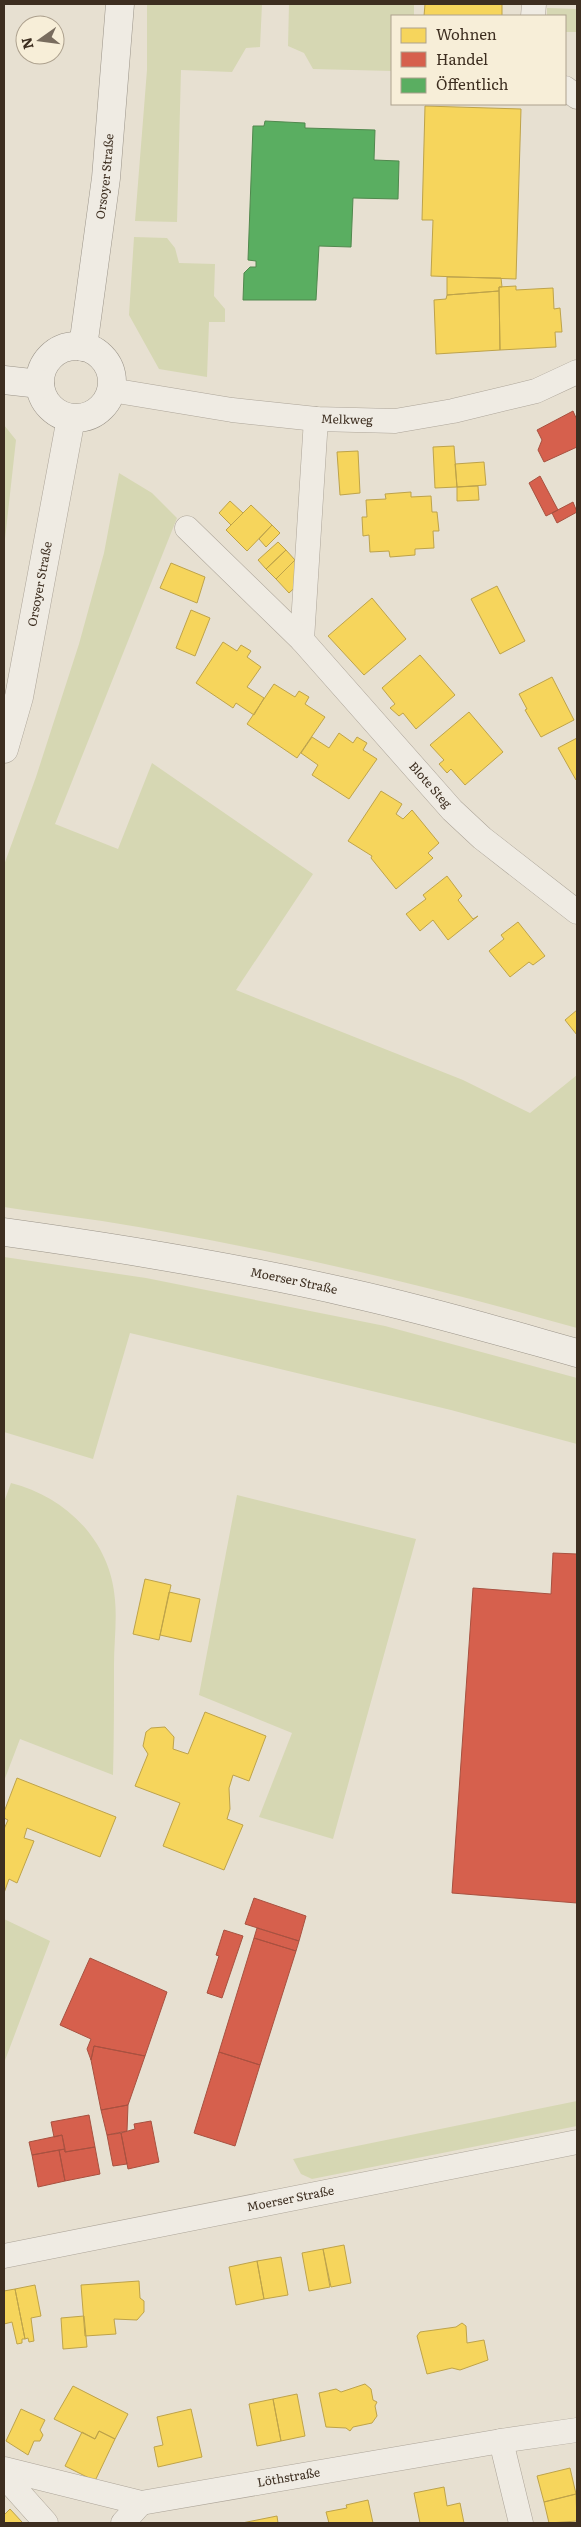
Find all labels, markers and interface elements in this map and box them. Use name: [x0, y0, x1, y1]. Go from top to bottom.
north arrow: [15, 15, 65, 65]
legend: [391, 15, 566, 105]
text: Wohnen: [436, 22, 497, 45]
text: N: [15, 35, 38, 52]
text: Handel: [436, 47, 488, 70]
text: Öffentlich: [436, 72, 509, 95]
street label: Orsoyer Straße: [90, 133, 118, 220]
street label: Melkweg: [321, 409, 373, 428]
street label: Orsoyer Straße: [22, 540, 56, 628]
street label: Blote Steg: [405, 757, 457, 812]
street label: Moerser Straße: [249, 1262, 339, 1298]
street label: Moerser Straße: [245, 2181, 335, 2216]
street label: Löthstraße: [256, 2462, 321, 2491]

